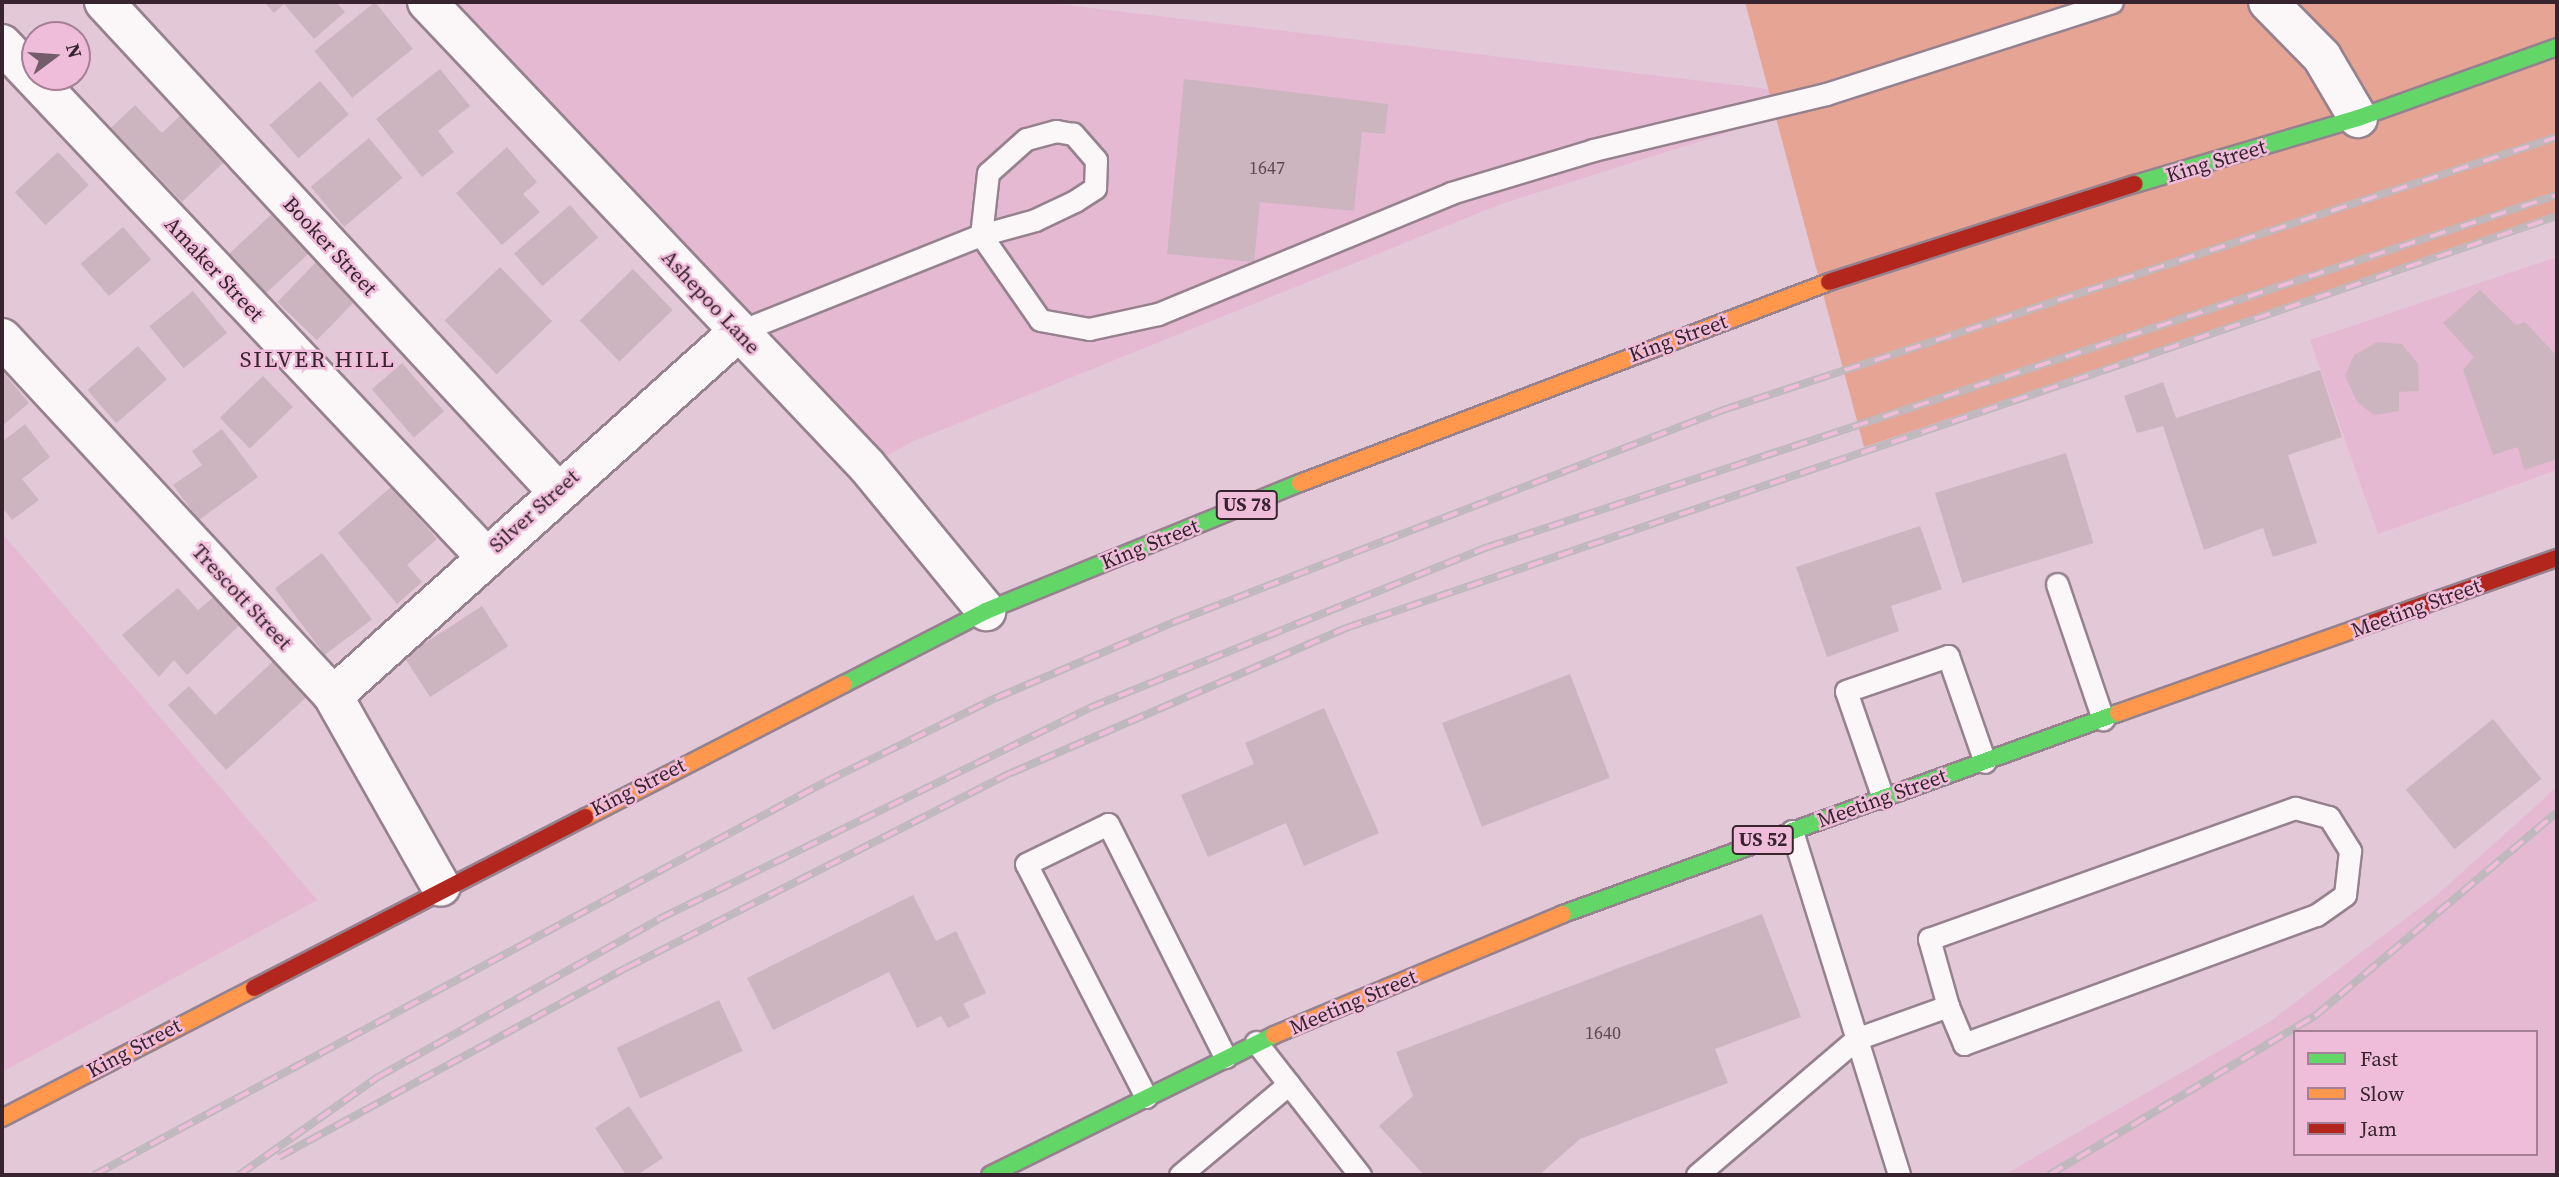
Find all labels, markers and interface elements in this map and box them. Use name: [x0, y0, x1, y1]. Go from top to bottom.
north arrow: [21, 21, 91, 91]
text: N: [60, 41, 89, 61]
street label: King Street: [2163, 134, 2269, 188]
house number: 1647: [1249, 157, 1285, 179]
street label: Booker Street: [278, 191, 382, 301]
street label: Amaker Street: [159, 212, 269, 326]
street label: Ashepoo Lane: [657, 245, 765, 359]
street label: King Street: [1625, 309, 1731, 367]
district label: SILVER HILL: [241, 345, 395, 373]
street label: Silver Street: [484, 464, 584, 558]
road number: US 78: [1216, 490, 1278, 520]
street label: King Street: [1098, 513, 1202, 575]
street label: Trescott Street: [187, 539, 297, 655]
street label: Meeting Street: [2348, 573, 2484, 643]
street label: King Street: [586, 752, 690, 822]
street label: Meeting Street: [1814, 763, 1950, 833]
road number: US 52: [1732, 824, 1795, 856]
street label: Meeting Street: [1286, 964, 1420, 1040]
street label: King Street: [83, 1013, 185, 1083]
house number: 1640: [1585, 1022, 1621, 1044]
legend: [2293, 1030, 2538, 1156]
text: Fast: [2360, 1044, 2398, 1073]
text: Slow: [2360, 1079, 2404, 1108]
text: Jam: [2360, 1114, 2397, 1143]

